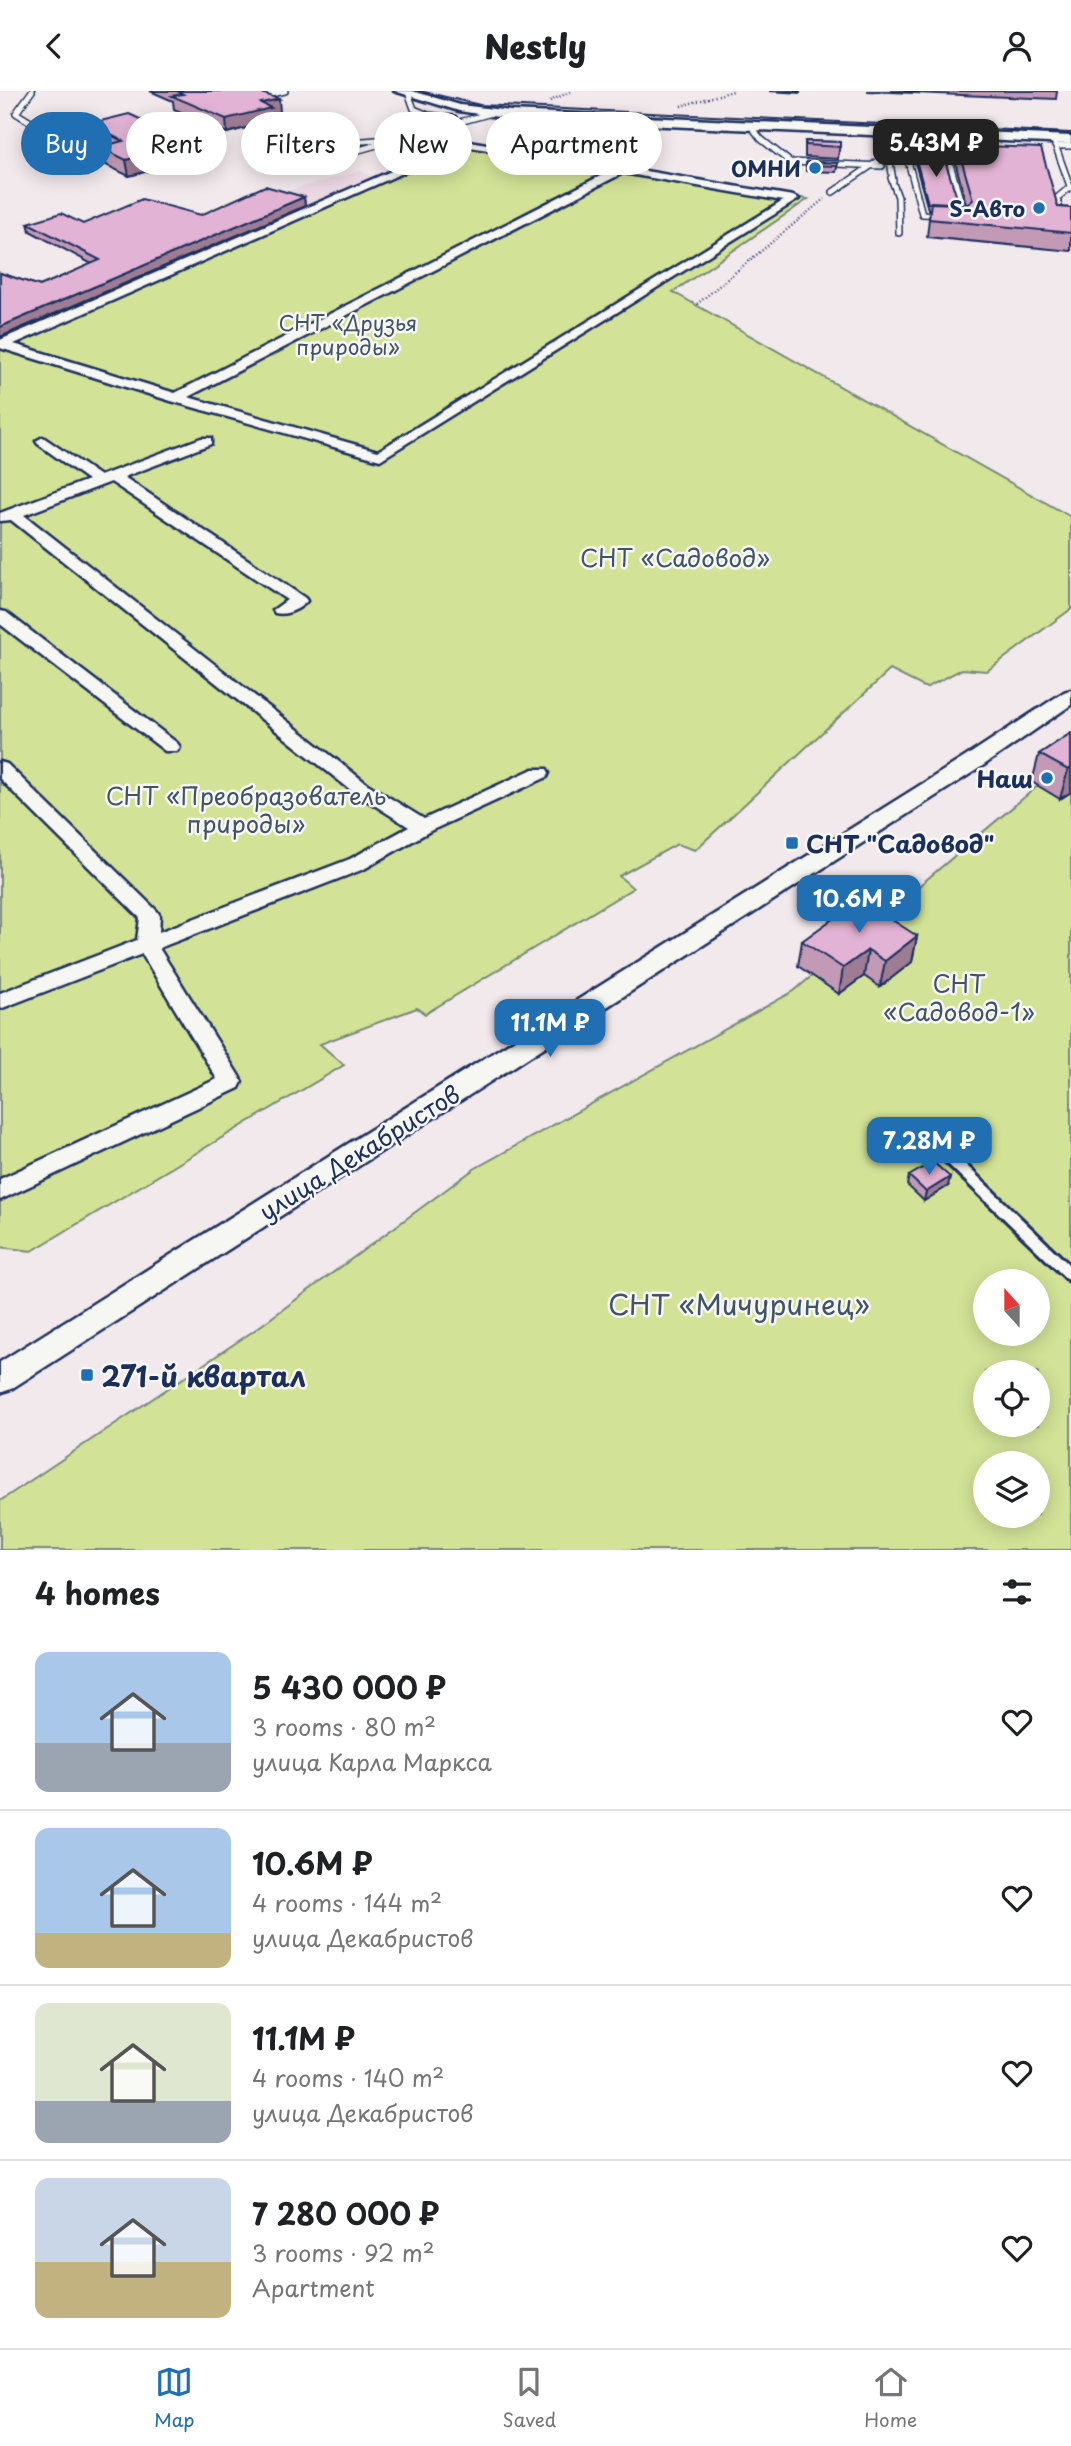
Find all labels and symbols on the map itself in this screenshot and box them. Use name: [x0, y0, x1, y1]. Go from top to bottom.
pin: 5.43M ₽: [871, 119, 1001, 179]
place label: ОМНИ: [731, 152, 801, 184]
marker: ОМНИ: [807, 160, 823, 176]
place label: S-Авто: [950, 192, 1025, 224]
marker: S-Авто: [1031, 200, 1047, 216]
park label: СНТ «Друзья природы»: [279, 306, 417, 362]
park label: СНТ «Садовод»: [580, 539, 770, 575]
place label: Наш: [977, 760, 1033, 796]
marker: Наш: [1039, 770, 1055, 786]
park label: СНТ «Преобразователь природы»: [106, 777, 386, 841]
place label: СНТ "Садовод": [806, 825, 995, 861]
marker: СНТ "Садовод": [784, 835, 800, 851]
pin: 10.6M ₽: [794, 875, 924, 935]
park label: СНТ «Садовод-1»: [883, 965, 1035, 1029]
pin: 11.1M ₽: [485, 999, 615, 1059]
street label: улица Декабристов: [251, 1075, 467, 1229]
pin: 7.28M ₽: [864, 1117, 994, 1177]
north arrow: [973, 1269, 1050, 1346]
park label: СНТ «Мичуринец»: [608, 1282, 870, 1325]
place label: 271-й квартал: [101, 1354, 306, 1397]
marker: 271-й квартал: [79, 1367, 95, 1383]

